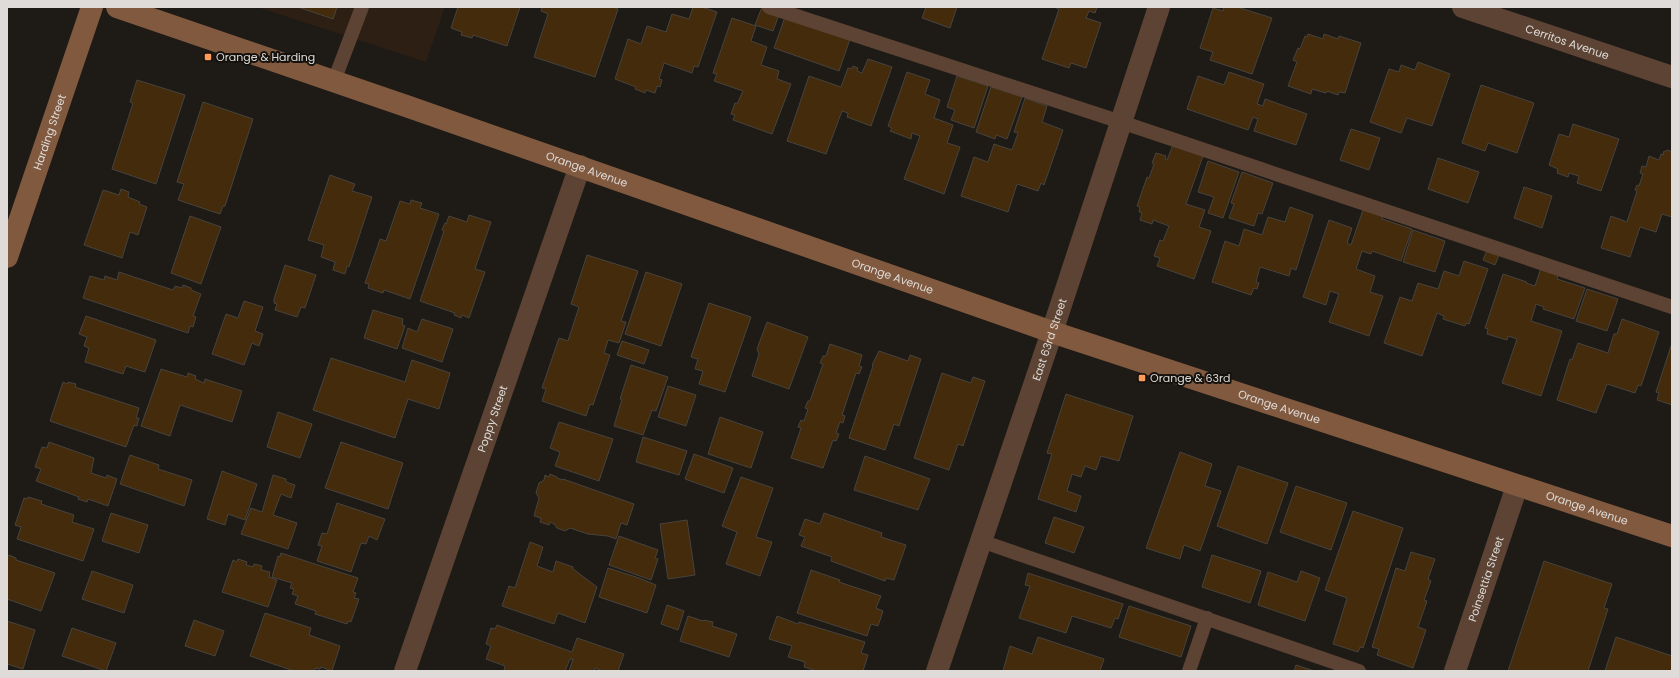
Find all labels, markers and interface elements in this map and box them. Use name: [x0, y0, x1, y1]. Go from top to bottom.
street label: Cerritos Avenue: [1523, 20, 1611, 63]
place label: Orange & Harding: [216, 49, 315, 65]
marker: Orange & Harding: [203, 52, 213, 62]
street label: Harding Street: [29, 92, 70, 172]
street label: Orange Avenue: [544, 147, 630, 191]
street label: Orange Avenue: [849, 255, 936, 298]
street label: East 63rd Street: [1028, 296, 1071, 383]
place label: Orange & 63rd: [1150, 370, 1231, 386]
marker: Orange & 63rd: [1137, 373, 1147, 383]
street label: Poppy Street: [473, 383, 511, 454]
street label: Orange Avenue: [1236, 386, 1323, 428]
street label: Orange Avenue: [1544, 487, 1630, 529]
street label: Poinsettia Street: [1464, 534, 1508, 624]

